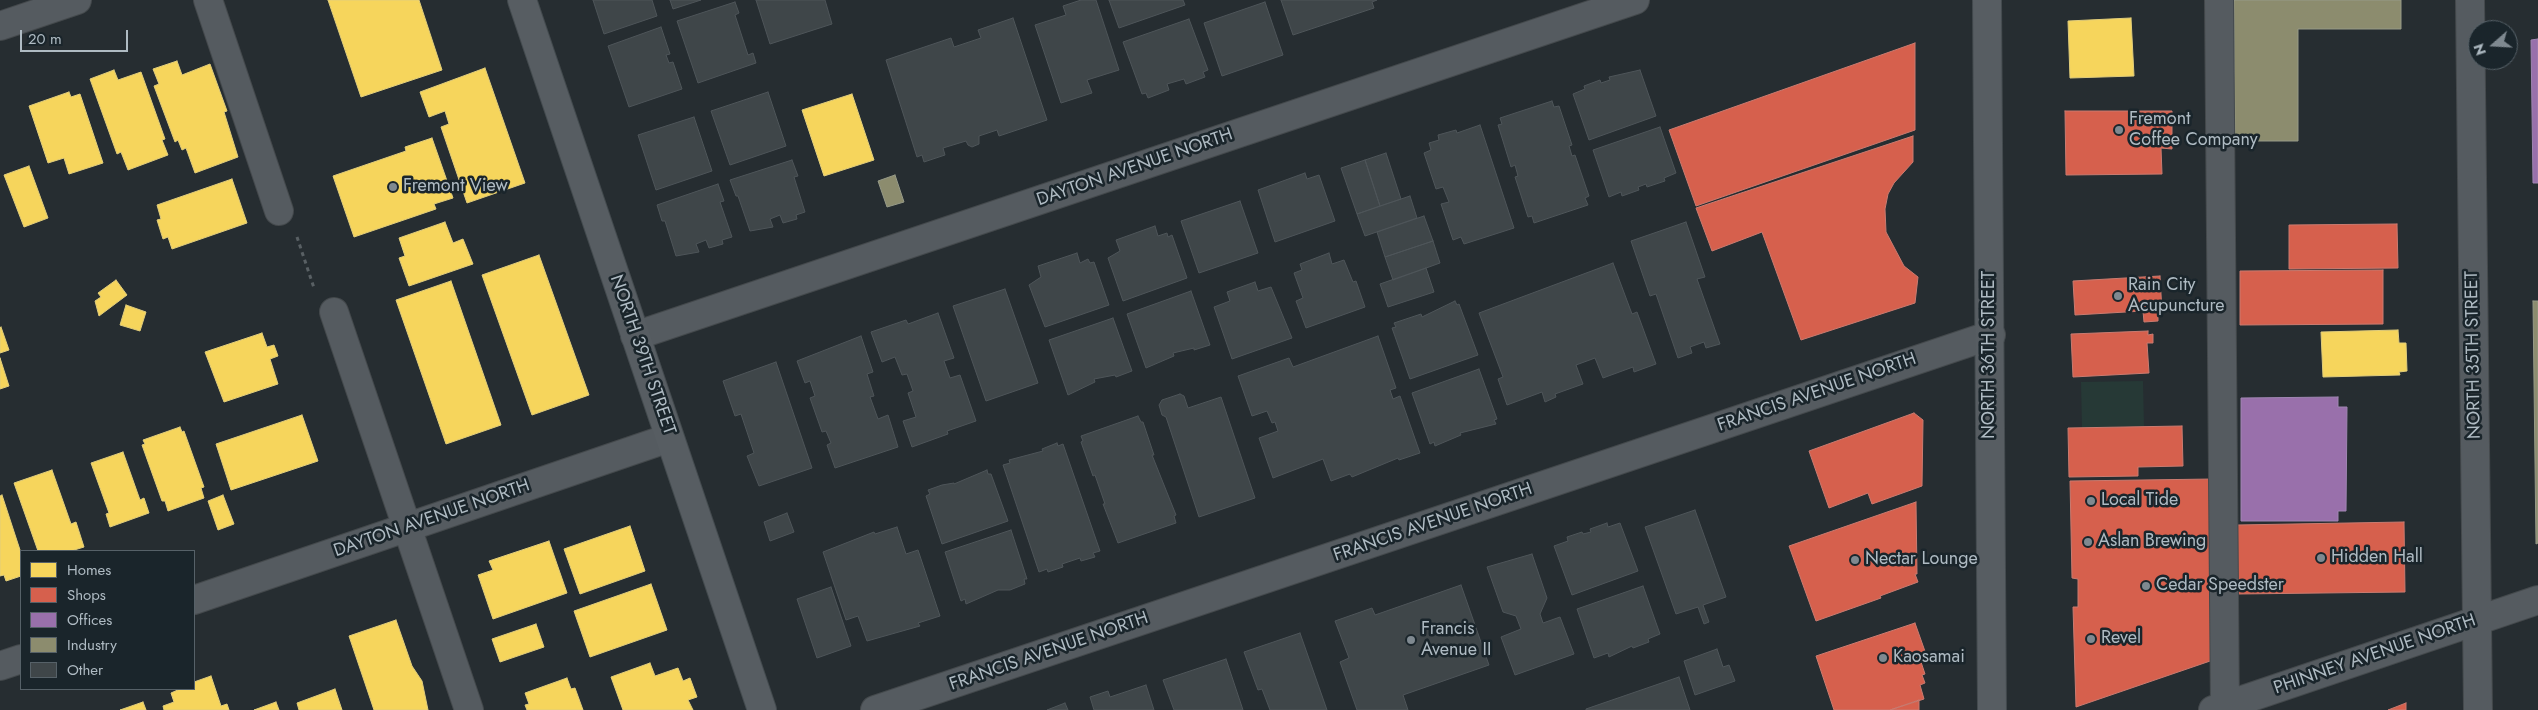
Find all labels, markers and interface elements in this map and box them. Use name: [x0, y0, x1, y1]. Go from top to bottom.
scale bar: [22, 20, 130, 52]
north arrow: [2468, 20, 2518, 70]
text: 20 m: [28, 28, 62, 50]
text: N: [2468, 41, 2491, 58]
place label: Fremont Coffee Company: [2129, 109, 2258, 152]
street label: DAYTON AVENUE NORTH: [1034, 124, 1236, 212]
marker: Fremont Coffee Company: [2113, 124, 2125, 136]
place label: Fremont View: [403, 176, 508, 198]
marker: Fremont View: [387, 181, 399, 193]
street label: NORTH 36TH STREET: [1979, 271, 2001, 439]
street label: NORTH 35TH STREET: [2462, 271, 2486, 439]
street label: NORTH 39TH STREET: [604, 272, 680, 438]
place label: Rain City Acupuncture: [2128, 275, 2225, 318]
marker: Rain City Acupuncture: [2112, 290, 2124, 302]
street label: FRANCIS AVENUE NORTH: [1715, 349, 1919, 437]
street label: DAYTON AVENUE NORTH: [331, 475, 533, 563]
street label: FRANCIS AVENUE NORTH: [1331, 479, 1535, 567]
place label: Local Tide: [2101, 490, 2178, 512]
marker: Local Tide: [2085, 495, 2097, 507]
place label: Aslan Brewing: [2098, 531, 2206, 553]
marker: Aslan Brewing: [2082, 536, 2094, 548]
place label: Hidden Hall: [2331, 547, 2423, 569]
place label: Nectar Lounge: [1865, 549, 1978, 571]
legend: [20, 550, 195, 690]
marker: Hidden Hall: [2315, 552, 2327, 564]
marker: Nectar Lounge: [1849, 554, 1861, 566]
text: Homes: [67, 559, 111, 581]
place label: Cedar Speedster: [2156, 575, 2284, 597]
marker: Cedar Speedster: [2140, 580, 2152, 592]
text: Shops: [67, 584, 106, 606]
street label: FRANCIS AVENUE NORTH: [947, 608, 1151, 696]
text: Offices: [67, 609, 112, 631]
street label: PHINNEY AVENUE NORTH: [2271, 610, 2479, 700]
place label: Francis Avenue II: [1421, 619, 1491, 662]
place label: Revel: [2101, 628, 2141, 650]
marker: Revel: [2085, 633, 2097, 645]
text: Industry: [67, 634, 117, 656]
marker: Francis Avenue II: [1405, 634, 1417, 646]
place label: Kaosamai: [1893, 647, 1965, 669]
marker: Kaosamai: [1877, 652, 1889, 664]
text: Other: [67, 659, 103, 681]

